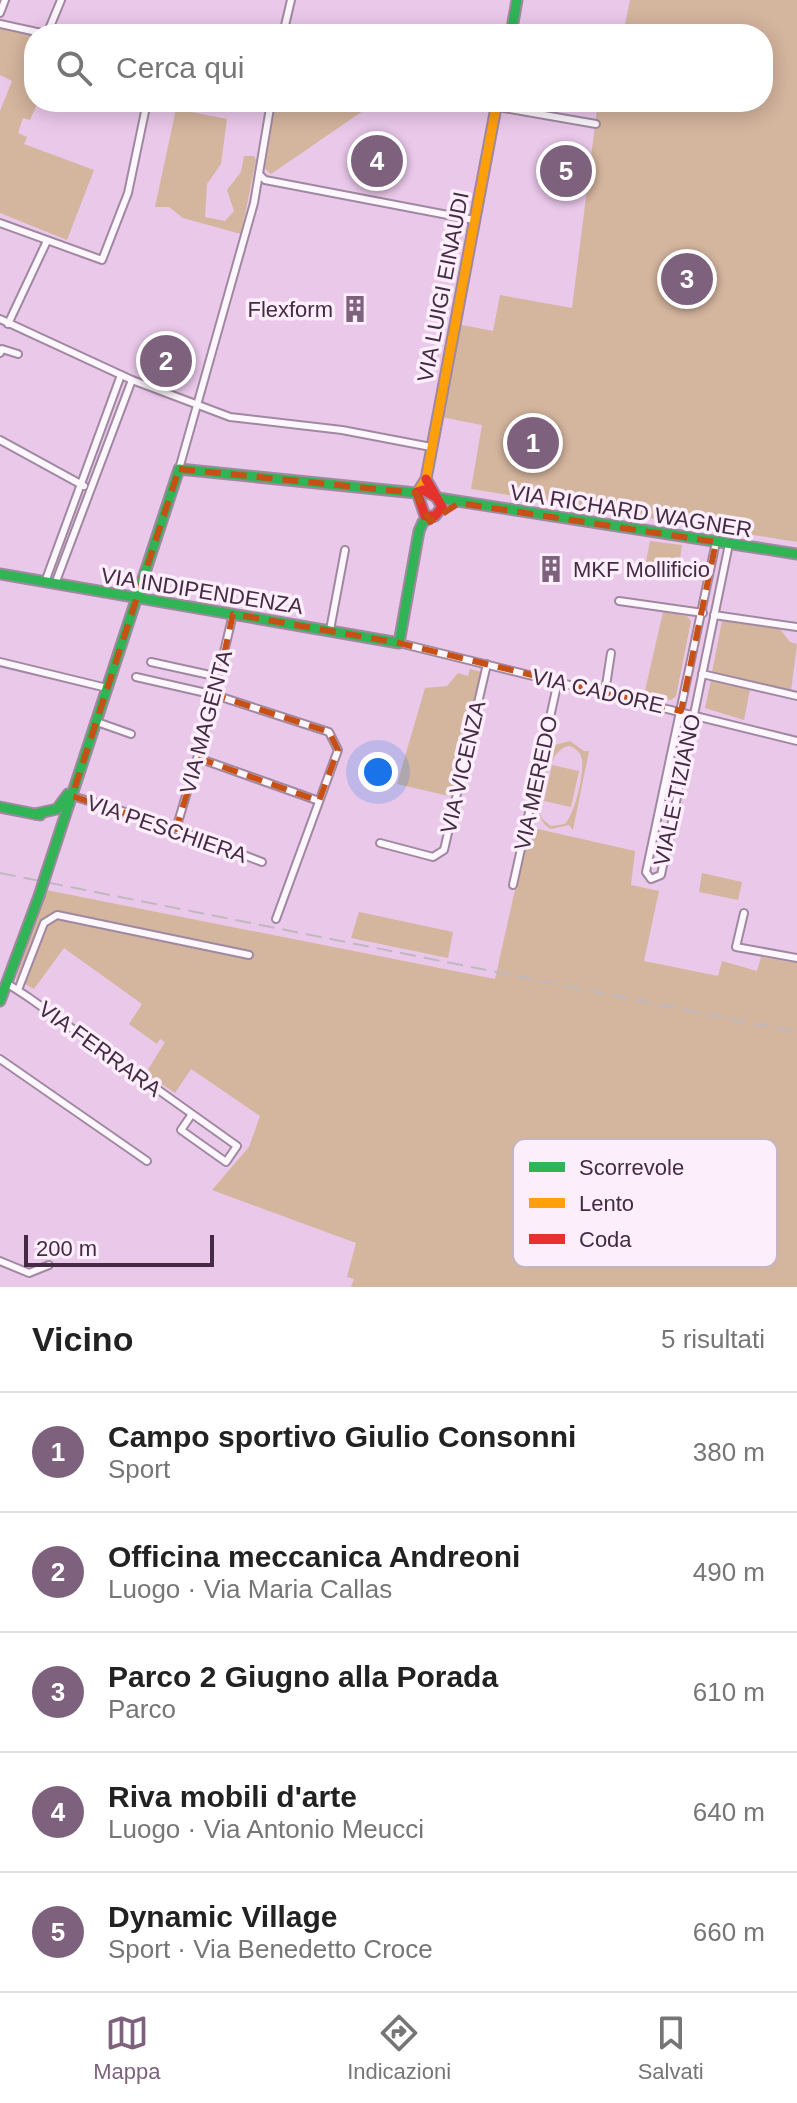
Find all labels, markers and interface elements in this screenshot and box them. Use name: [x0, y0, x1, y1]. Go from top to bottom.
search box: [24, 24, 773, 112]
icon: search: [52, 46, 96, 90]
text: Cerca qui: [116, 51, 244, 84]
pin: 4: [351, 131, 403, 191]
pin: 5: [540, 141, 592, 201]
street label: VIA LUIGI EINAUDI: [412, 190, 474, 384]
pin: 3: [661, 249, 713, 309]
building icon: Flexform: [340, 294, 370, 324]
place label: Flexform: [247, 297, 333, 322]
pin: 2: [140, 331, 192, 391]
pin: 1: [507, 413, 559, 473]
street label: VIA RICHARD WAGNER: [508, 479, 754, 543]
building icon: MKF Mollificio: [536, 554, 566, 584]
place label: MKF Mollificio: [573, 557, 710, 582]
street label: VIA INDIPENDENZA: [99, 563, 305, 619]
street label: VIA MAGENTA: [175, 647, 237, 796]
street label: VIA CADORE: [530, 664, 666, 718]
street label: VIA VICENZA: [436, 698, 491, 836]
street label: VIALE TIZIANO: [649, 712, 705, 868]
street label: VIA MEREDO: [510, 713, 562, 853]
your location: [358, 752, 398, 792]
street label: VIA PESCHIERA: [84, 790, 251, 868]
street label: VIA FERRARA: [34, 996, 166, 1102]
legend: [513, 1139, 777, 1267]
text: Scorrevole: [579, 1155, 684, 1180]
text: Lento: [579, 1191, 634, 1216]
text: Coda: [579, 1227, 632, 1252]
scale bar: [24, 1231, 214, 1267]
text: 200 m: [36, 1236, 97, 1261]
text: Vicino: [32, 1320, 133, 1358]
text: 5 risultati: [661, 1324, 765, 1354]
text: Campo sportivo Giulio Consonni: [108, 1420, 576, 1453]
text: 1: [51, 1437, 65, 1467]
text: 380 m: [693, 1437, 765, 1467]
text: Sport: [108, 1454, 170, 1484]
text: Officina meccanica Andreoni: [108, 1540, 520, 1573]
text: 2: [51, 1557, 65, 1587]
text: 490 m: [693, 1557, 765, 1587]
text: Luogo · Via Maria Callas: [108, 1574, 392, 1604]
text: Parco 2 Giugno alla Porada: [108, 1660, 498, 1693]
text: 3: [51, 1677, 65, 1707]
text: 610 m: [693, 1677, 765, 1707]
text: Parco: [108, 1694, 176, 1724]
text: Riva mobili d'arte: [108, 1780, 357, 1813]
text: 4: [51, 1797, 65, 1827]
text: 640 m: [693, 1797, 765, 1827]
text: Luogo · Via Antonio Meucci: [108, 1814, 424, 1844]
text: Dynamic Village: [108, 1900, 338, 1933]
text: 5: [51, 1917, 65, 1947]
text: 660 m: [693, 1917, 765, 1947]
text: Sport · Via Benedetto Croce: [108, 1934, 433, 1964]
tab: Mappa: [93, 2011, 161, 2085]
tab: Indicazioni: [347, 2011, 451, 2085]
tab: Salvati: [638, 2011, 704, 2085]

